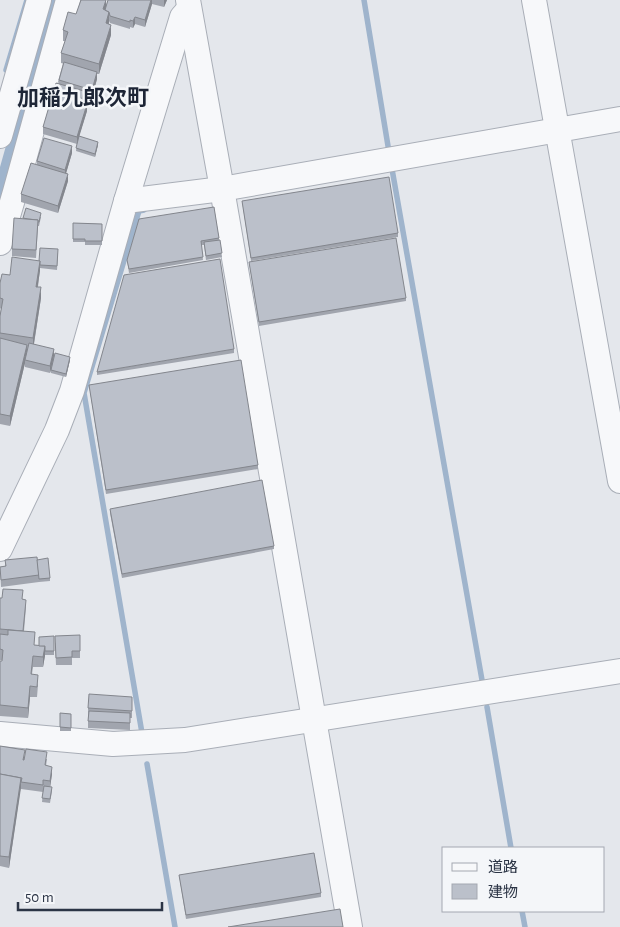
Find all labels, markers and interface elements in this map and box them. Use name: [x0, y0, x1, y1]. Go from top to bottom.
district label: 加稲九郎次町: [17, 86, 149, 109]
legend: [442, 847, 605, 912]
text: 道路: [488, 859, 518, 875]
scale bar: [18, 880, 161, 912]
text: 建物: [488, 884, 518, 900]
text: 50 m: [25, 890, 54, 905]

